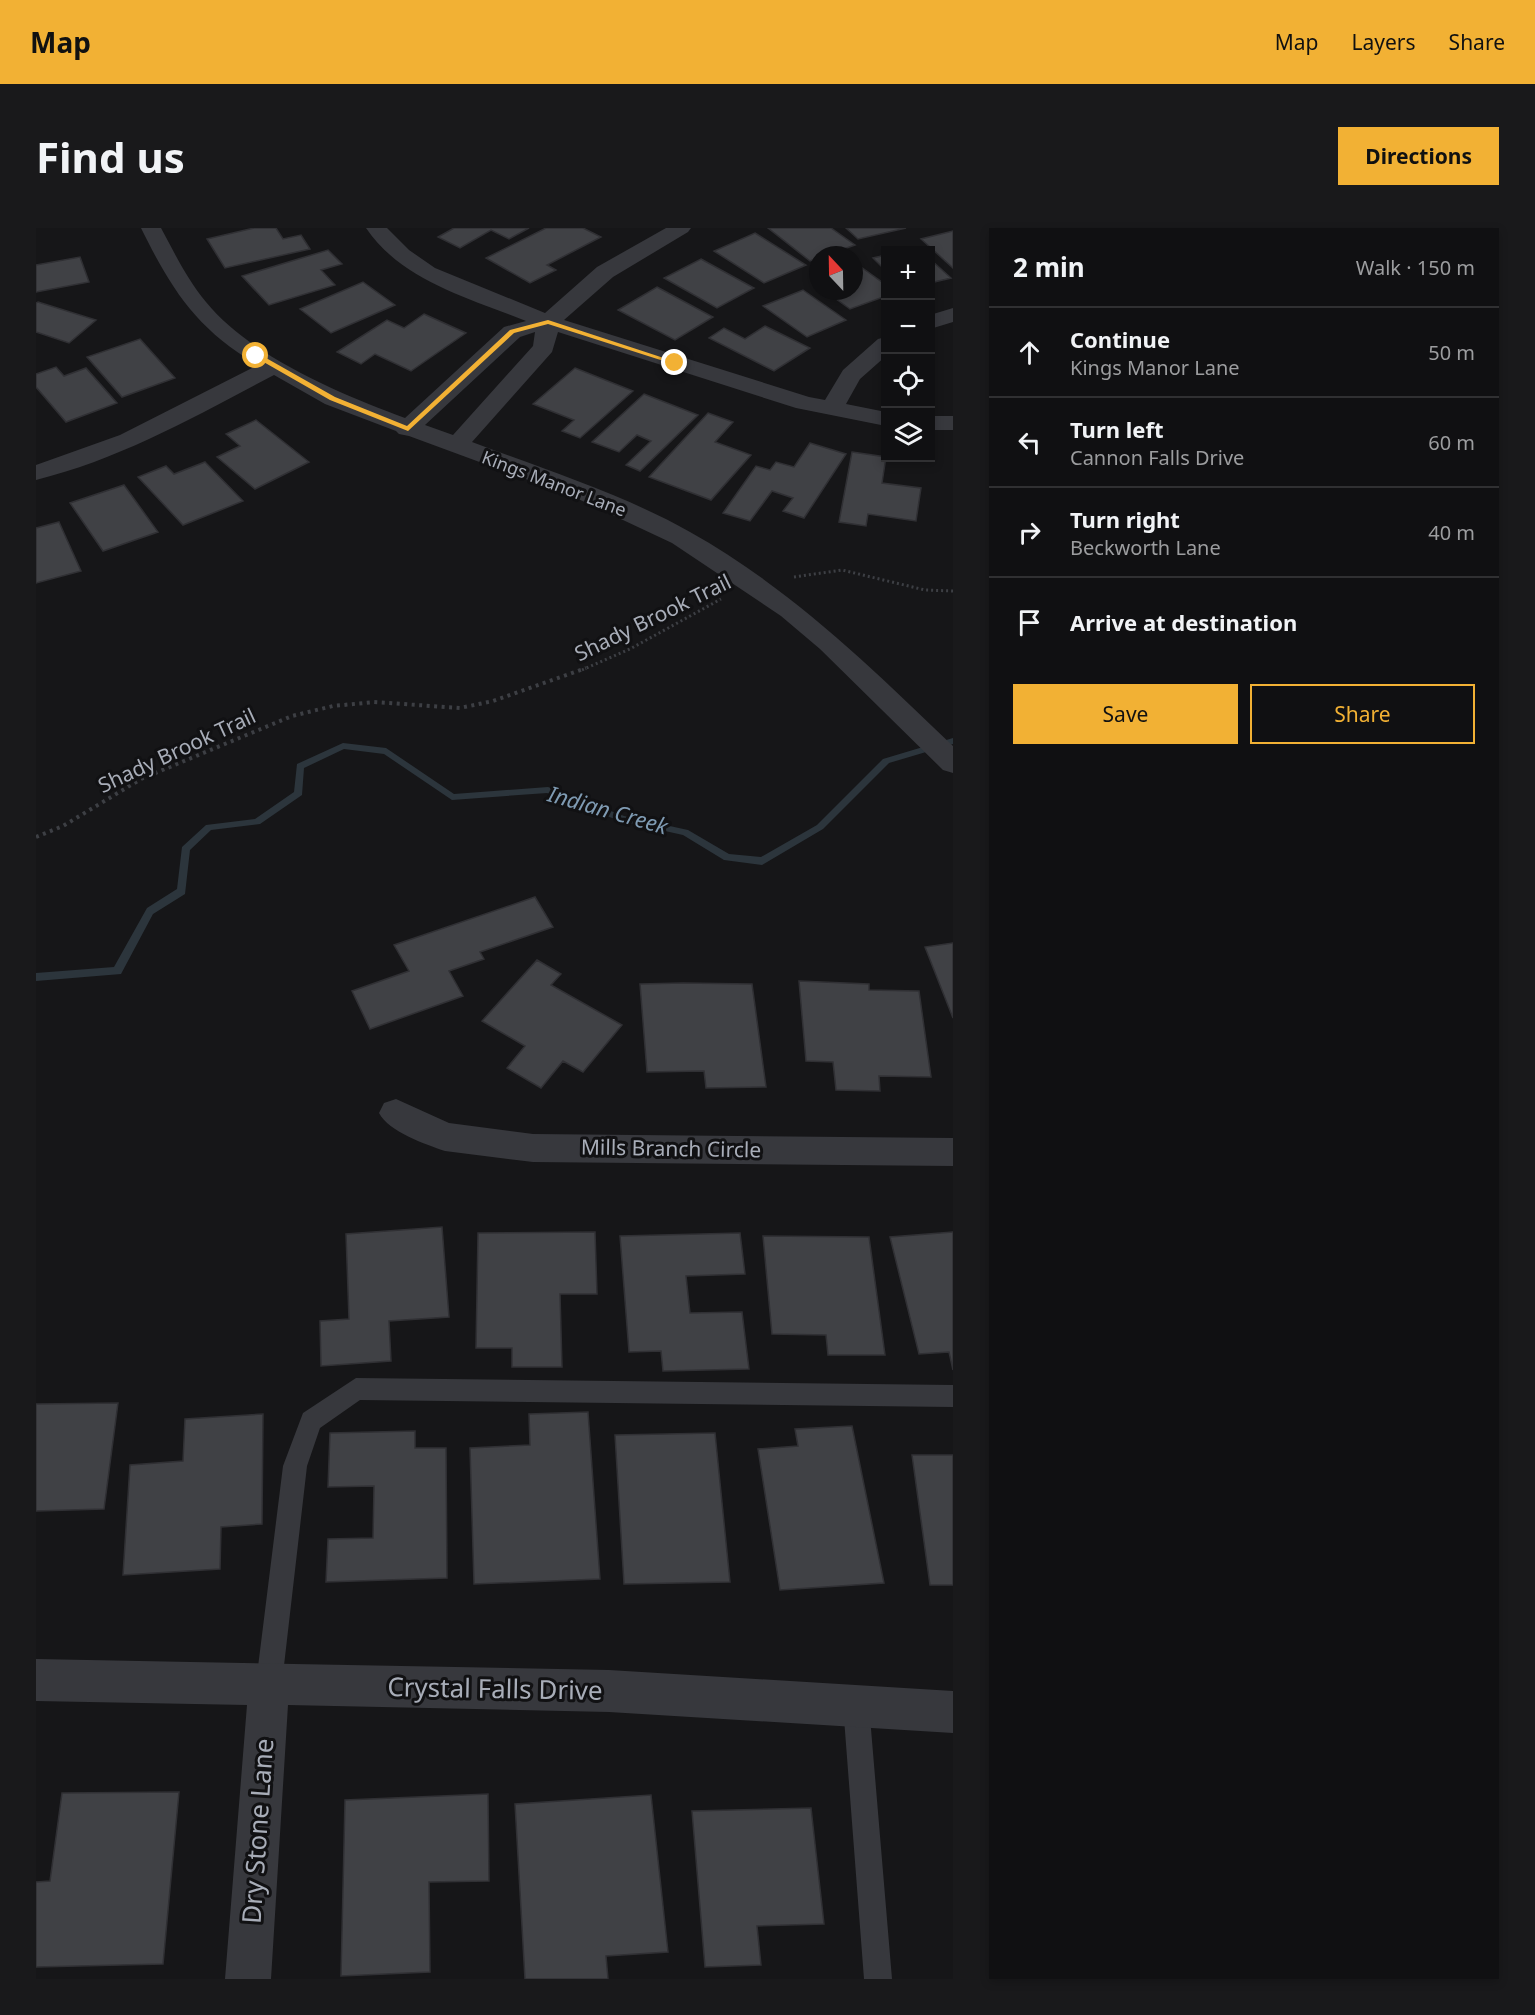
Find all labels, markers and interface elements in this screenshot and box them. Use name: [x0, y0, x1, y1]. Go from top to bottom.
text: Map: [30, 23, 91, 61]
text: Map: [1275, 28, 1319, 56]
text: Layers: [1352, 28, 1416, 56]
text: Share: [1449, 28, 1505, 56]
button: Directions: [1338, 127, 1499, 185]
text: Find us: [36, 128, 185, 185]
north arrow: [809, 246, 863, 300]
map controls: [881, 246, 935, 462]
button: +: [881, 246, 935, 300]
text: 2 min: [1013, 249, 1085, 285]
text: Walk · 150 m: [1356, 254, 1475, 281]
button: −: [881, 300, 935, 354]
text: Continue: [1070, 324, 1170, 354]
icon: ahead: [1013, 336, 1046, 369]
text: 50 m: [1428, 339, 1475, 366]
route start: [242, 342, 268, 368]
route end: [661, 349, 687, 375]
button: locate: [881, 354, 935, 408]
text: Kings Manor Lane: [1070, 354, 1240, 381]
button: layers: [881, 408, 935, 462]
text: Turn left: [1070, 414, 1164, 444]
icon: left: [1013, 426, 1046, 459]
text: 60 m: [1428, 429, 1475, 456]
text: Cannon Falls Drive: [1070, 444, 1244, 471]
street label: Kings Manor Lane: [479, 445, 630, 522]
text: Turn right: [1070, 504, 1180, 534]
icon: right: [1013, 516, 1046, 549]
text: 40 m: [1428, 519, 1475, 546]
text: Beckworth Lane: [1070, 534, 1221, 561]
street label: Shady Brook Trail: [570, 567, 735, 667]
icon: arrive: [1013, 606, 1046, 639]
text: Arrive at destination: [1070, 607, 1297, 637]
button: Save: [1013, 684, 1238, 744]
button: Share: [1250, 684, 1475, 744]
street label: Shady Brook Trail: [93, 701, 260, 799]
water label: Indian Creek: [544, 777, 673, 841]
street label: Mills Branch Circle: [581, 1132, 761, 1164]
street label: Crystal Falls Drive: [387, 1668, 603, 1708]
street label: Dry Stone Lane: [233, 1737, 281, 1925]

